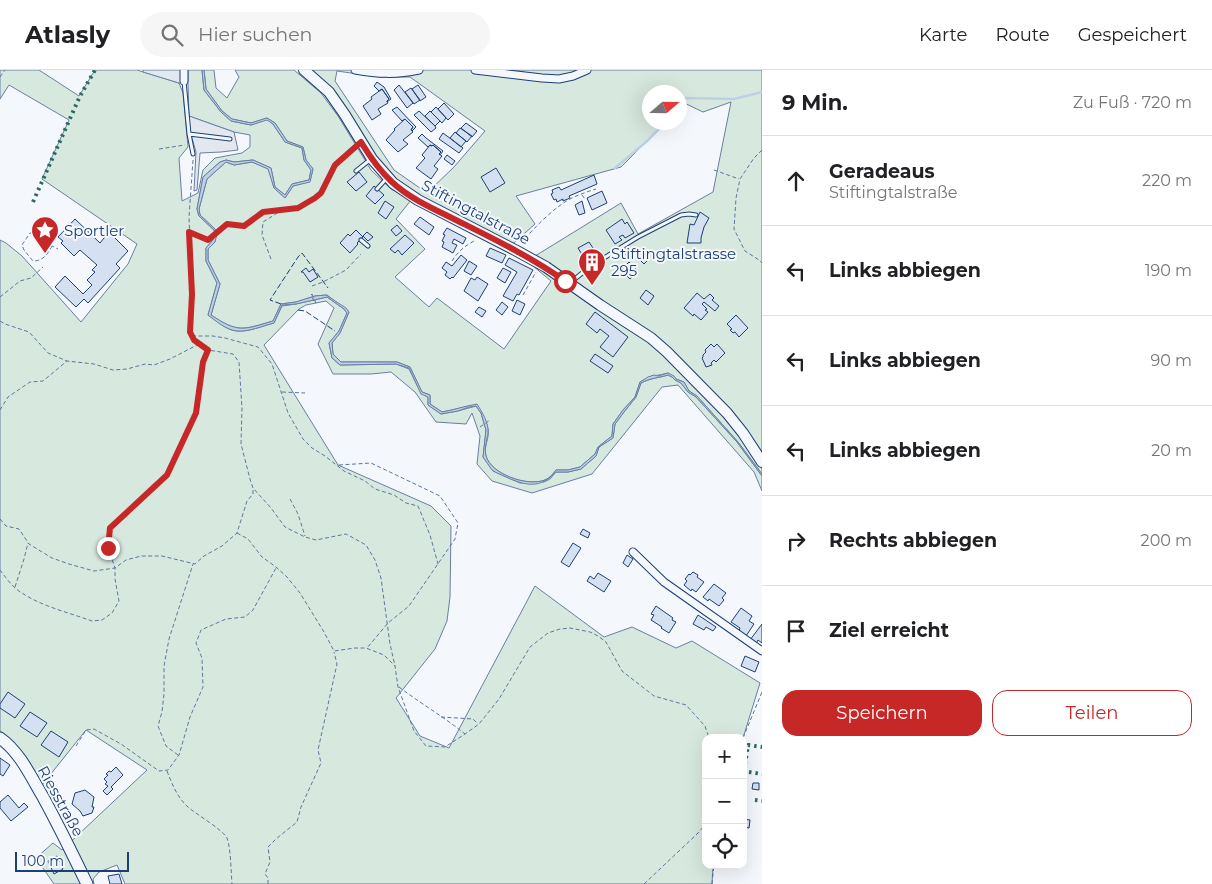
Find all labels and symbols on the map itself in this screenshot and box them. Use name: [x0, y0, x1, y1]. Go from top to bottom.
north arrow: [642, 85, 687, 130]
street label: Stiftingtalstraße: [418, 175, 534, 249]
place icon: Sportler: [30, 215, 60, 254]
place label: Sportler: [64, 221, 124, 240]
place label: Stiftingtalstrasse 295: [611, 244, 736, 280]
building icon: Stiftingtalstrasse 295: [577, 247, 607, 286]
route start: [554, 270, 577, 293]
route end: [97, 537, 120, 560]
street label: Riesstraße: [34, 762, 88, 840]
scale bar: [15, 849, 129, 872]

